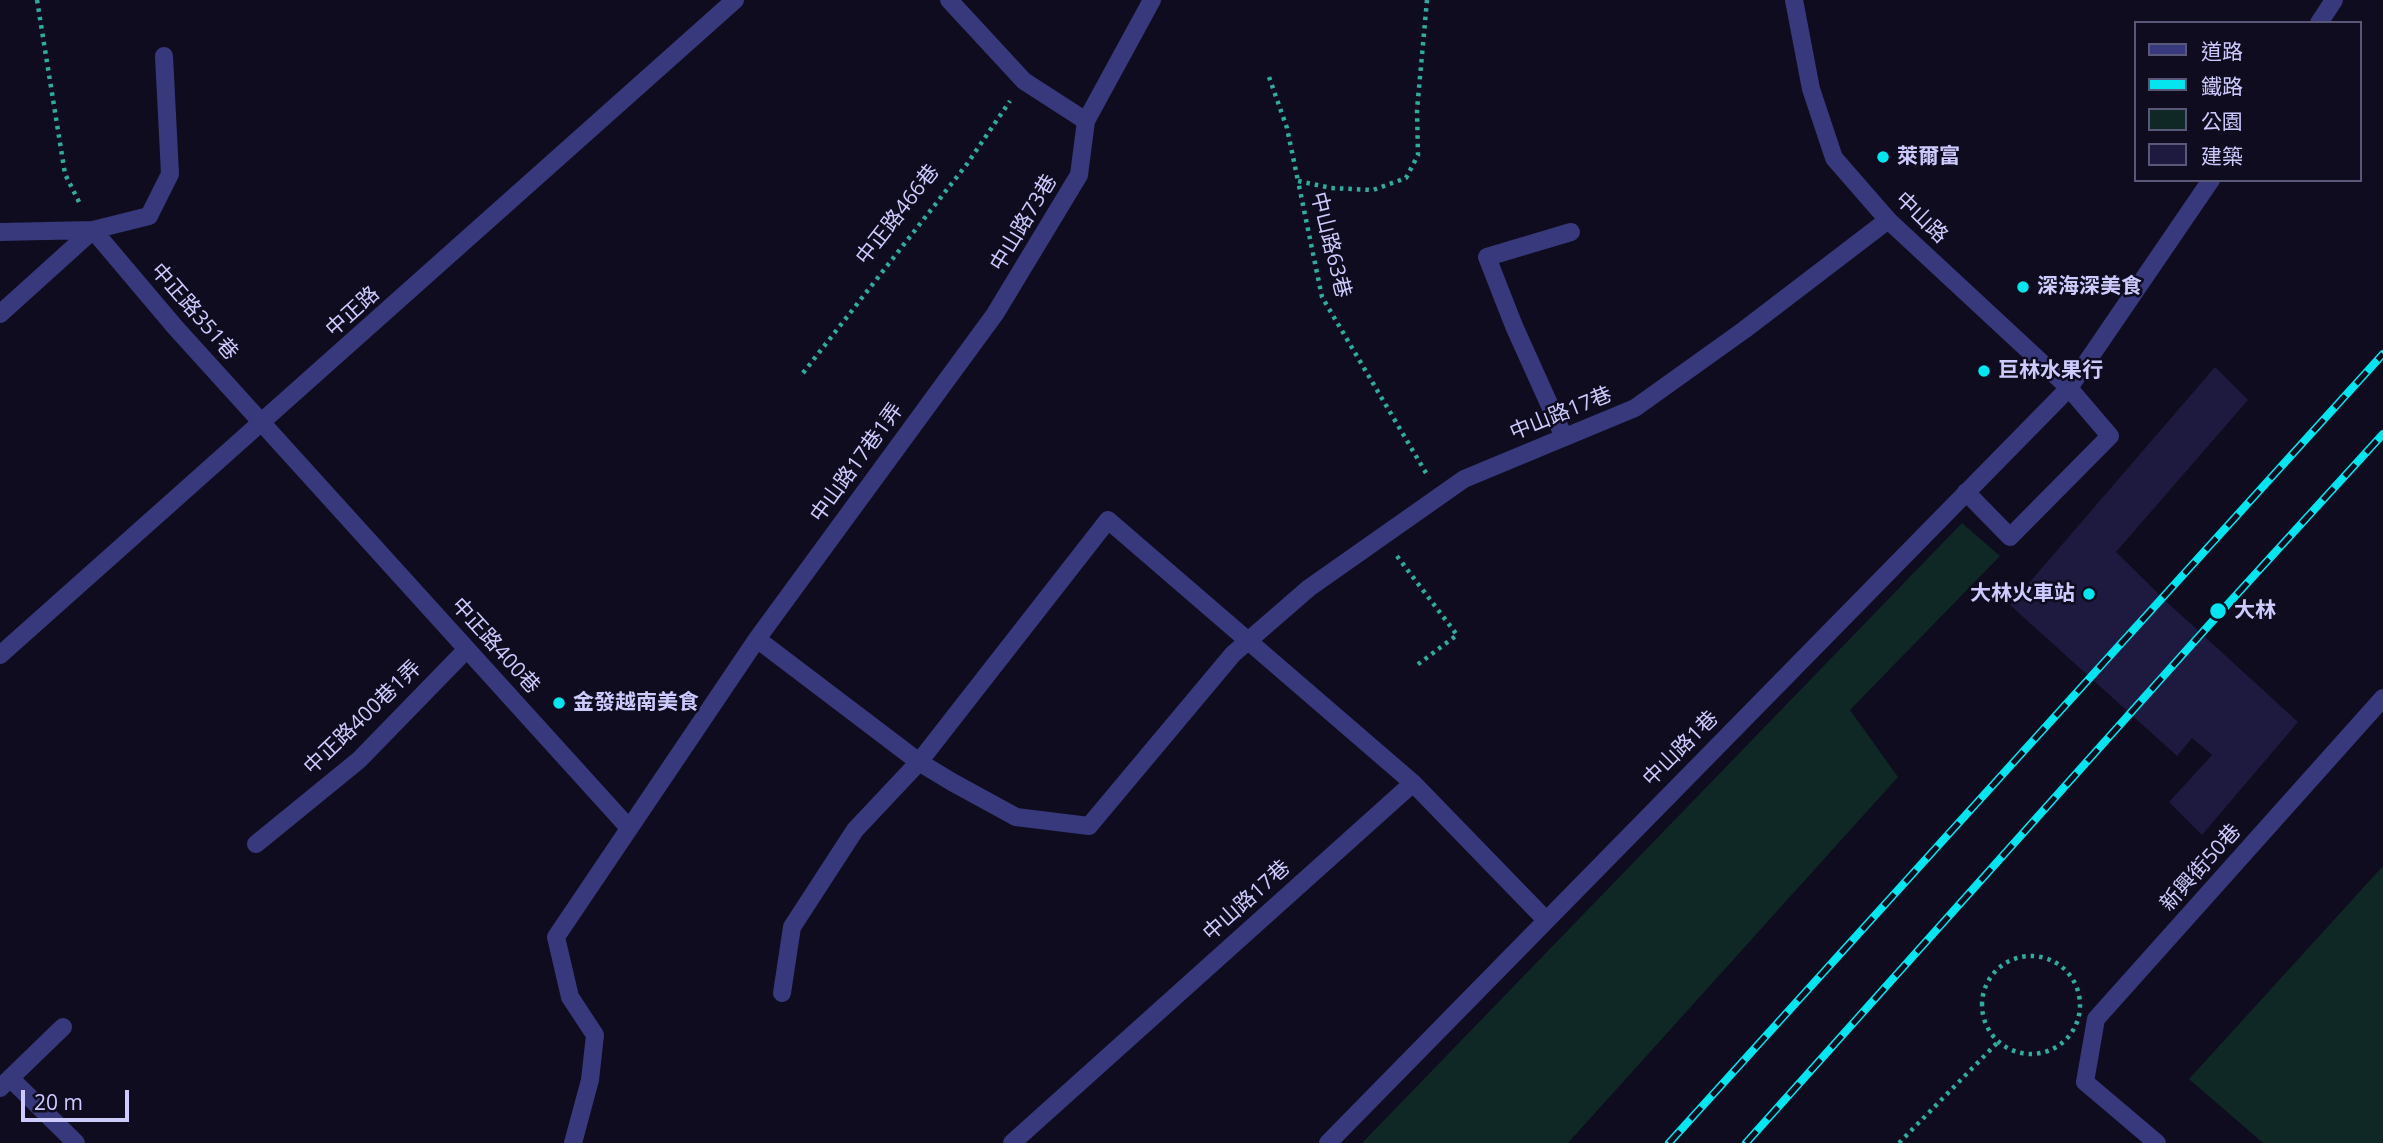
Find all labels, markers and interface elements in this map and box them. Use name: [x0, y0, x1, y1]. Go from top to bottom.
legend: [2134, 21, 2362, 182]
text: 道路: [2201, 37, 2243, 65]
text: 鐵路: [2201, 72, 2243, 100]
text: 公園: [2201, 107, 2243, 135]
text: 建築: [2201, 142, 2243, 170]
place label: 萊爾富: [1897, 144, 1960, 170]
marker: 萊爾富: [1875, 149, 1891, 165]
street label: 中正路466巷: [851, 160, 945, 270]
street label: 中山路73巷: [985, 170, 1063, 276]
street label: 中山路: [1890, 187, 1952, 249]
street label: 中山路63巷: [1305, 190, 1355, 300]
street label: 中正路351巷: [145, 258, 243, 366]
place label: 深海深美食: [2037, 274, 2142, 300]
marker: 深海深美食: [2015, 279, 2031, 295]
street label: 中正路: [321, 282, 385, 342]
place label: 巨林水果行: [1998, 358, 2103, 384]
marker: 巨林水果行: [1976, 363, 1992, 379]
street label: 中山路17巷: [1506, 382, 1616, 446]
street label: 中山路17巷1弄: [805, 399, 909, 527]
place label: 大林火車站: [1970, 581, 2075, 607]
marker: 大林火車站: [2081, 586, 2097, 602]
street label: 中正路400巷: [445, 593, 545, 699]
place label: 大林: [2234, 598, 2276, 624]
marker: 大林: [2208, 601, 2228, 621]
street label: 中正路400巷1弄: [299, 656, 427, 780]
place label: 金發越南美食: [573, 690, 699, 716]
marker: 金發越南美食: [551, 695, 567, 711]
street label: 中山路1巷: [1638, 706, 1724, 792]
street label: 新興街50巷: [2155, 819, 2247, 917]
street label: 中山路17巷: [1198, 855, 1296, 947]
scale bar: [24, 1076, 133, 1120]
text: 20 m: [34, 1088, 83, 1116]

